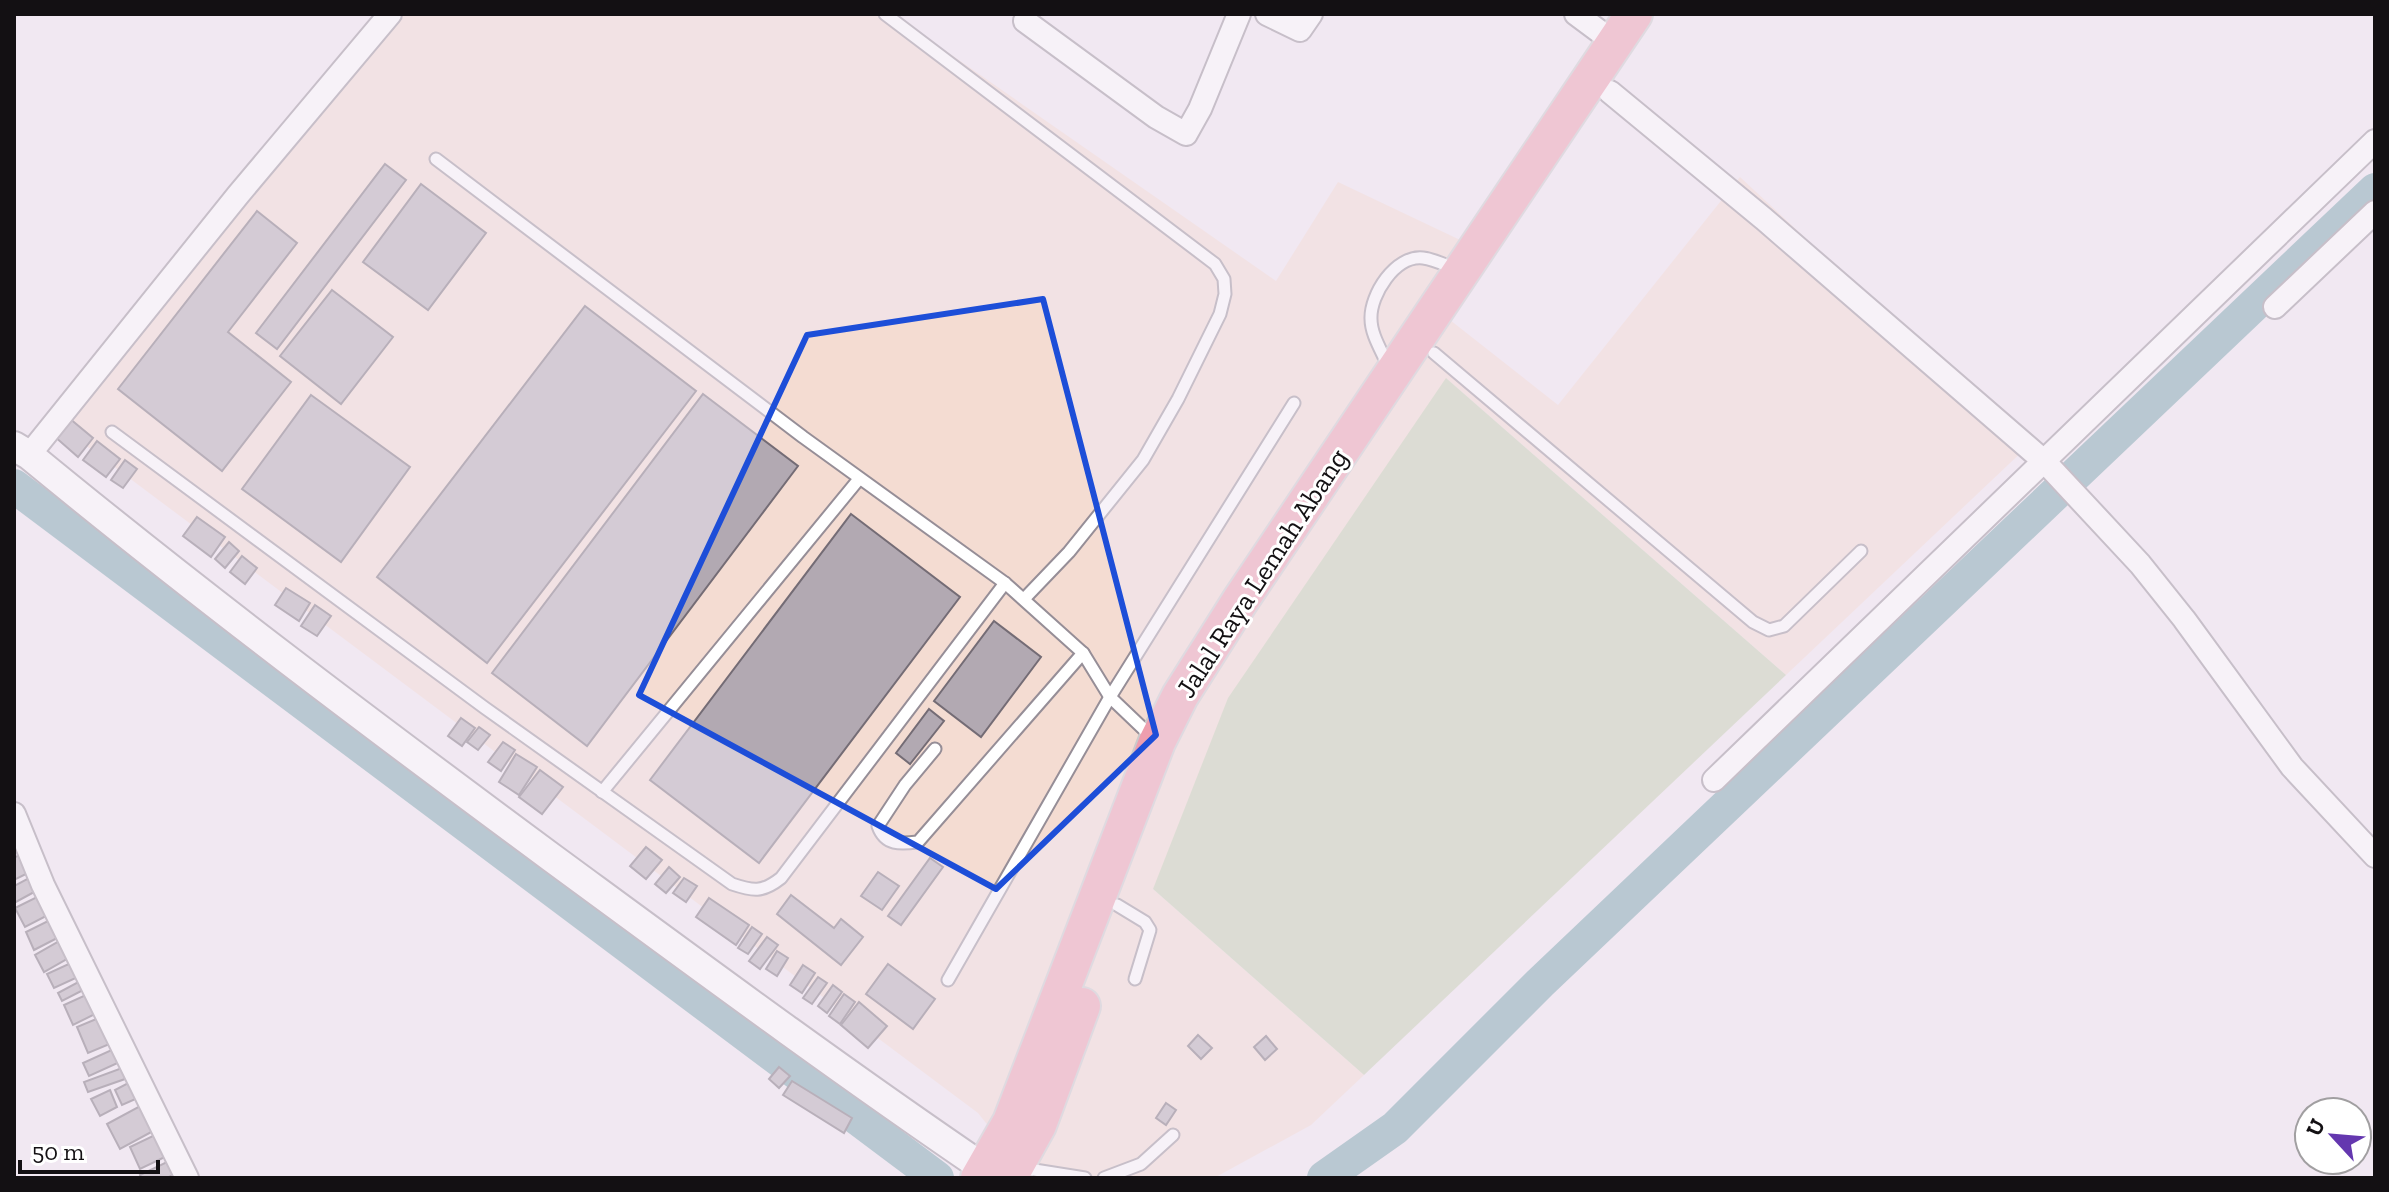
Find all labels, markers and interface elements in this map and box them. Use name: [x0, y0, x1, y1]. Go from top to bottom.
street label: Jalal Raya Lemah Abang: [1169, 443, 1355, 703]
north arrow: [2293, 1096, 2373, 1176]
text: U: [2300, 1114, 2331, 1140]
scale bar: [20, 1124, 158, 1174]
text: 50 m: [32, 1137, 85, 1166]

